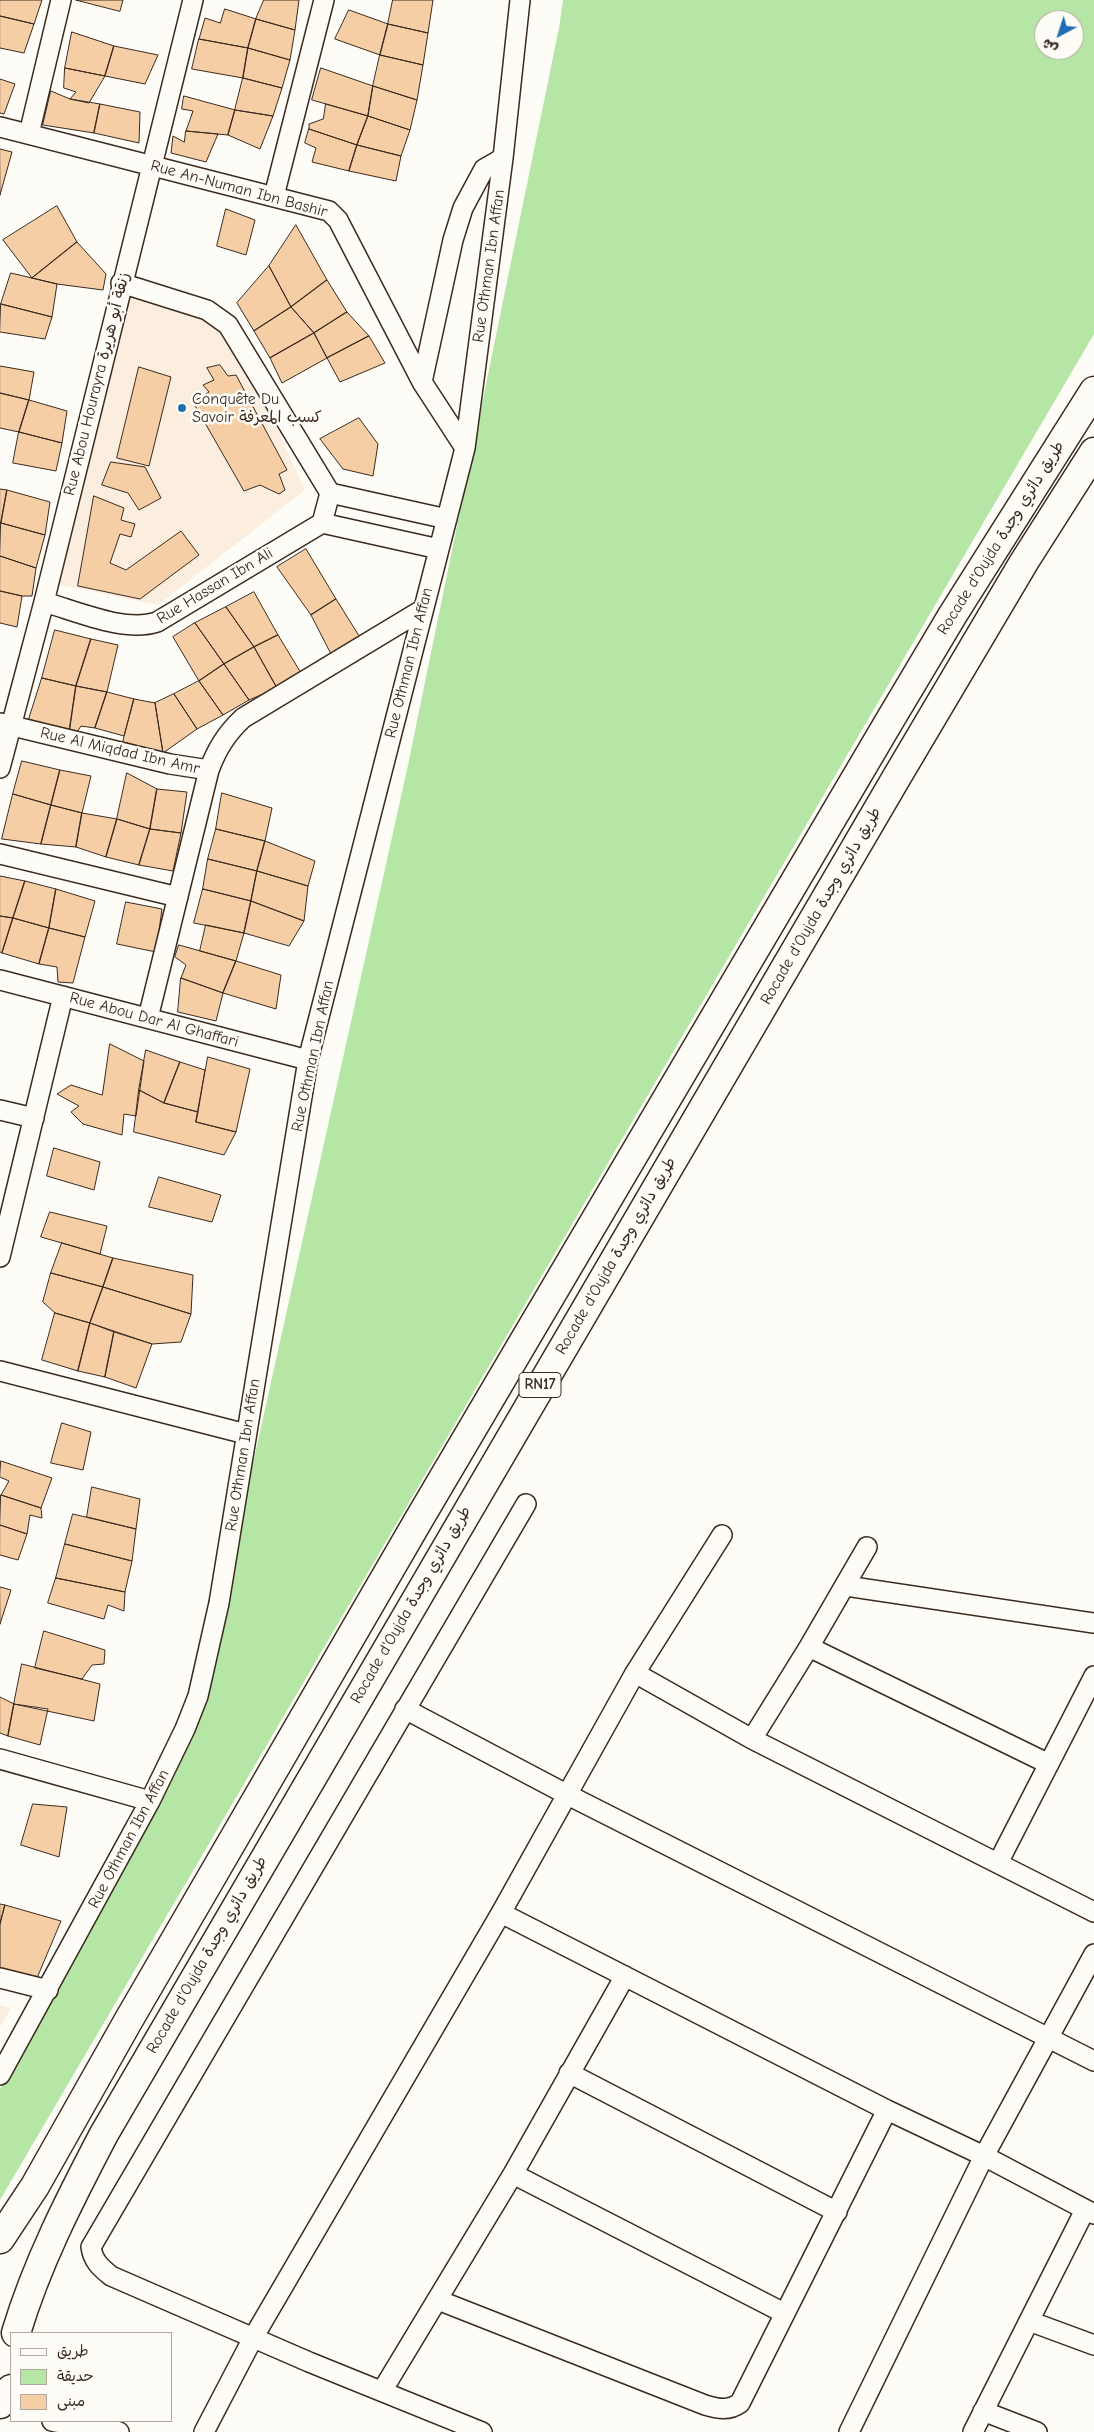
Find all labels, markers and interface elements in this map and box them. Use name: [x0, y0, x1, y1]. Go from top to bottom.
north arrow: [1034, 10, 1084, 60]
text: ش: [1038, 35, 1061, 58]
street label: Rue An-Numan Ibn Bashir: [148, 156, 330, 222]
street label: Rue Othman Ibn Affan: [469, 188, 509, 344]
street label: Rue Abou Hourayra زنقة أبو هريرة: [60, 270, 134, 498]
place label: Conquête Du Savoir كسب المعرفة: [192, 389, 322, 427]
marker: Conquête Du Savoir كسب المعرفة: [176, 402, 188, 414]
street label: Rocade d'Oujda طريق دائري وجدة: [933, 438, 1069, 638]
street label: Rue Hassan Ibn Ali: [153, 544, 277, 628]
street label: Rue Othman Ibn Affan: [381, 586, 437, 740]
street label: Rue Al Miqdad Ibn Amr: [38, 723, 202, 779]
street label: Rocade d'Oujda طريق دائري وجدة: [756, 804, 886, 1008]
street label: Rue Othman Ibn Affan: [288, 979, 338, 1133]
street label: Rue Abou Dar Al Ghaffari: [67, 988, 241, 1052]
street label: Rocade d'Oujda طريق دائري وجدة: [551, 1154, 681, 1358]
road number: RN17: [519, 1372, 561, 1398]
street label: Rue Othman Ibn Affan: [221, 1377, 265, 1533]
street label: Rocade d'Oujda طريق دائري وجدة: [346, 1503, 476, 1707]
street label: Rue Othman Ibn Affan: [84, 1766, 174, 1912]
street label: Rocade d'Oujda طريق دائري وجدة: [142, 1853, 272, 2057]
legend: [10, 2332, 172, 2422]
text: طريق: [57, 2342, 89, 2360]
text: حديقة: [57, 2367, 94, 2385]
text: مبنى: [57, 2392, 85, 2410]

